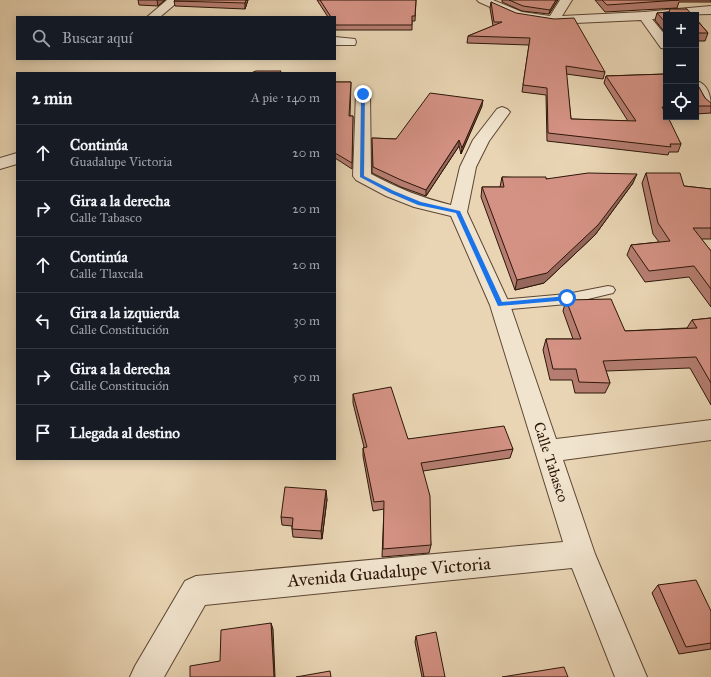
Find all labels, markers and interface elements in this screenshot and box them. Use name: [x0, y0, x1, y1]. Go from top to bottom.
map controls: [663, 12, 699, 120]
button: +: [663, 12, 699, 48]
search box: [16, 16, 336, 60]
icon: search: [30, 27, 52, 49]
text: Buscar aquí: [62, 29, 133, 47]
button: −: [663, 48, 699, 84]
button: locate: [663, 84, 699, 120]
route end: [354, 85, 372, 103]
text: 2 min: [32, 88, 72, 109]
text: A pie · 140 m: [251, 90, 320, 106]
text: Continúa: [70, 136, 128, 154]
icon: ahead: [32, 142, 54, 164]
text: 20 m: [292, 145, 320, 161]
text: Guadalupe Victoria: [70, 154, 172, 170]
text: Gira a la derecha: [70, 192, 170, 210]
icon: right: [32, 198, 54, 220]
text: 20 m: [292, 201, 320, 217]
text: Calle Tabasco: [70, 210, 142, 226]
text: Continúa: [70, 248, 128, 266]
icon: ahead: [32, 254, 54, 276]
text: 20 m: [292, 257, 320, 273]
text: Calle Tlaxcala: [70, 266, 143, 282]
route start: [558, 289, 576, 307]
text: Gira a la izquierda: [70, 304, 179, 322]
icon: left: [32, 310, 54, 332]
text: 30 m: [294, 313, 320, 329]
text: Calle Constitución: [70, 322, 169, 338]
text: Gira a la derecha: [70, 360, 170, 378]
icon: right: [32, 366, 54, 388]
text: 50 m: [293, 369, 320, 385]
text: Calle Constitución: [70, 378, 169, 394]
street label: Calle Tabasco: [530, 420, 572, 505]
icon: arrive: [32, 422, 54, 444]
text: Llegada al destino: [70, 424, 180, 442]
street label: Avenida Guadalupe Victoria: [285, 552, 492, 592]

